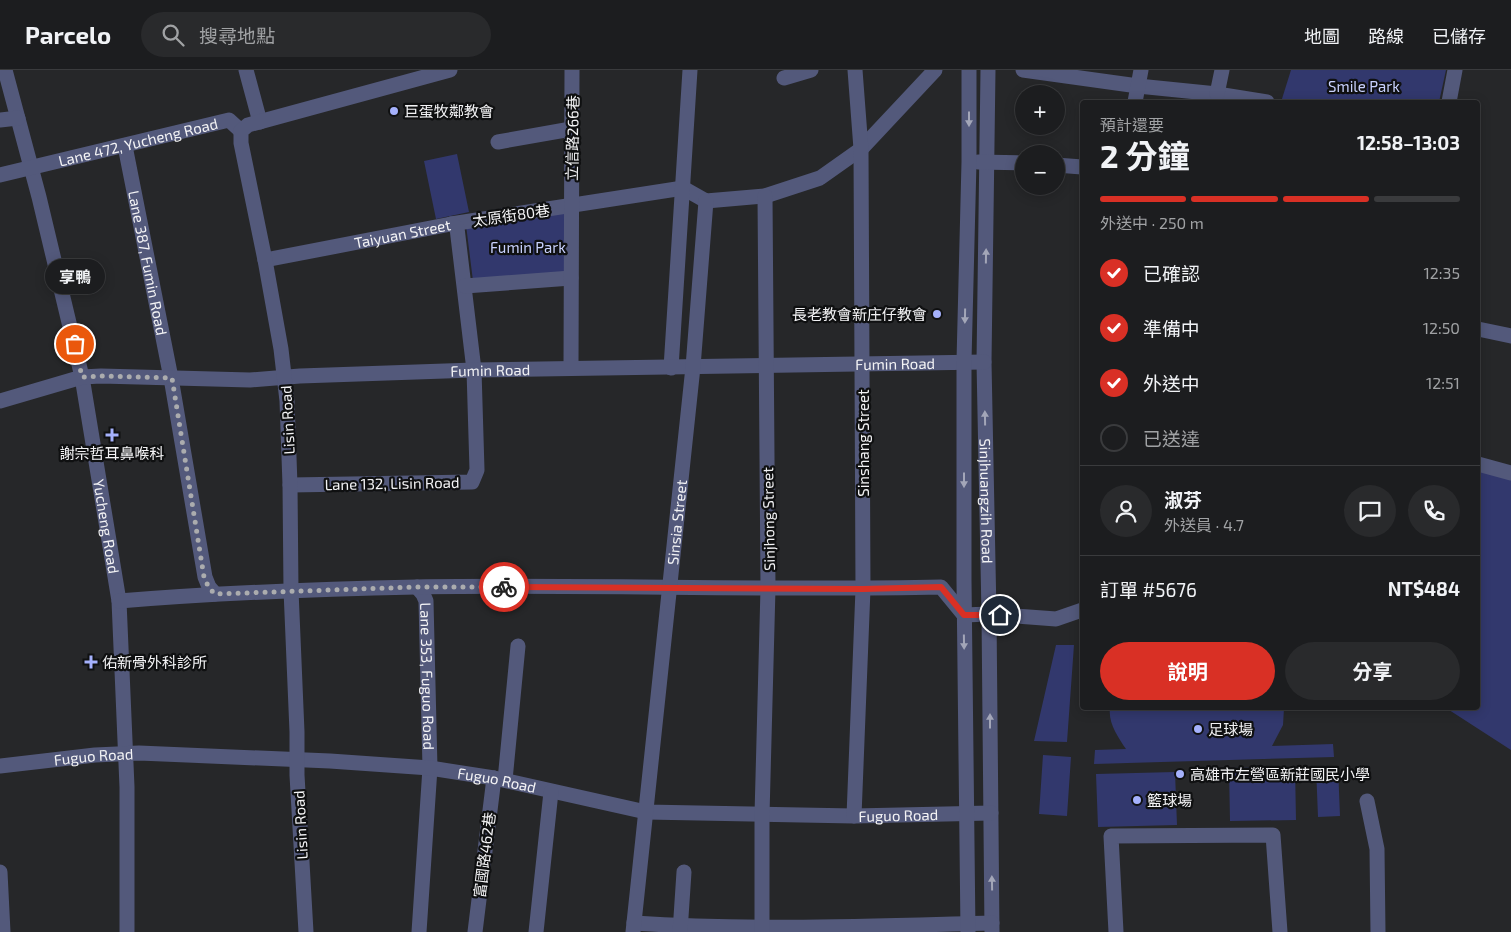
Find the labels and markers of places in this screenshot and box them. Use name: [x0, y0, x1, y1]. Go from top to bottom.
place label: 巨蛋牧鄰教會: [404, 102, 494, 120]
marker: 巨蛋牧鄰教會: [388, 105, 400, 117]
callout: 享鴨: [45, 259, 105, 294]
place label: 長老教會新庄仔教會: [792, 305, 927, 323]
marker: 長老教會新庄仔教會: [931, 308, 943, 320]
pin: [54, 323, 96, 365]
marker: 謝宗哲耳鼻喉科: [105, 428, 119, 442]
place label: 謝宗哲耳鼻喉科: [59, 444, 165, 462]
pin: [979, 594, 1021, 636]
place label: 佑新骨外科診所: [102, 653, 207, 671]
marker: 佑新骨外科診所: [84, 655, 98, 669]
place label: 足球場: [1208, 720, 1253, 738]
marker: 足球場: [1192, 723, 1204, 735]
place label: 高雄市左營區新莊國民小學: [1190, 765, 1370, 783]
marker: 高雄市左營區新莊國民小學: [1174, 768, 1186, 780]
place label: 籃球場: [1147, 791, 1192, 809]
marker: 籃球場: [1131, 794, 1143, 806]

